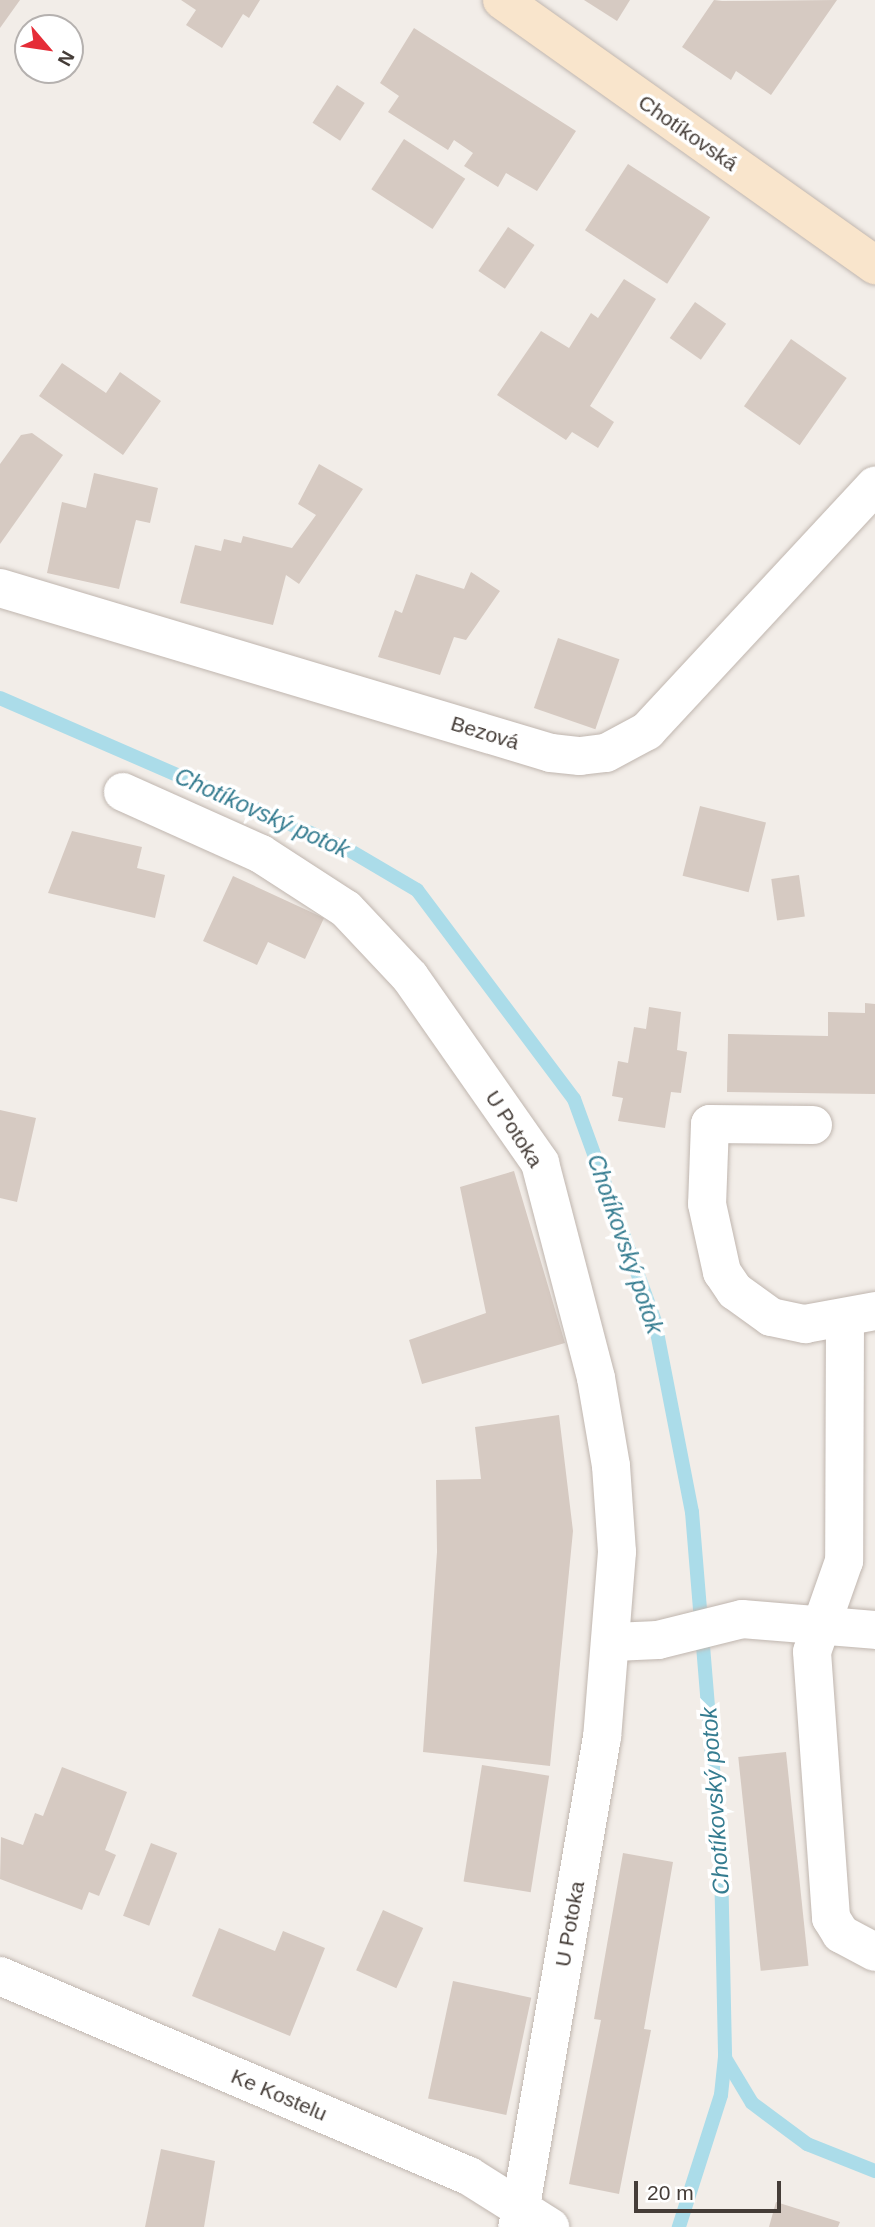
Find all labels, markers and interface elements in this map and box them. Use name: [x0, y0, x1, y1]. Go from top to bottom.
north arrow: [14, 14, 84, 84]
text: N: [54, 47, 79, 70]
street label: Chotíkovská: [633, 90, 743, 176]
street label: Bezová: [448, 711, 522, 755]
water label: Chotíkovský potok: [171, 762, 353, 864]
street label: U Potoka: [480, 1086, 548, 1172]
water label: Chotíkovský potok: [581, 1151, 669, 1337]
water label: Chotíkovský potok: [695, 1706, 735, 1896]
street label: U Potoka: [550, 1879, 590, 1969]
street label: Ke Kostelu: [227, 2064, 331, 2126]
scale bar: [637, 2168, 784, 2212]
text: 20 m: [647, 2181, 694, 2204]

